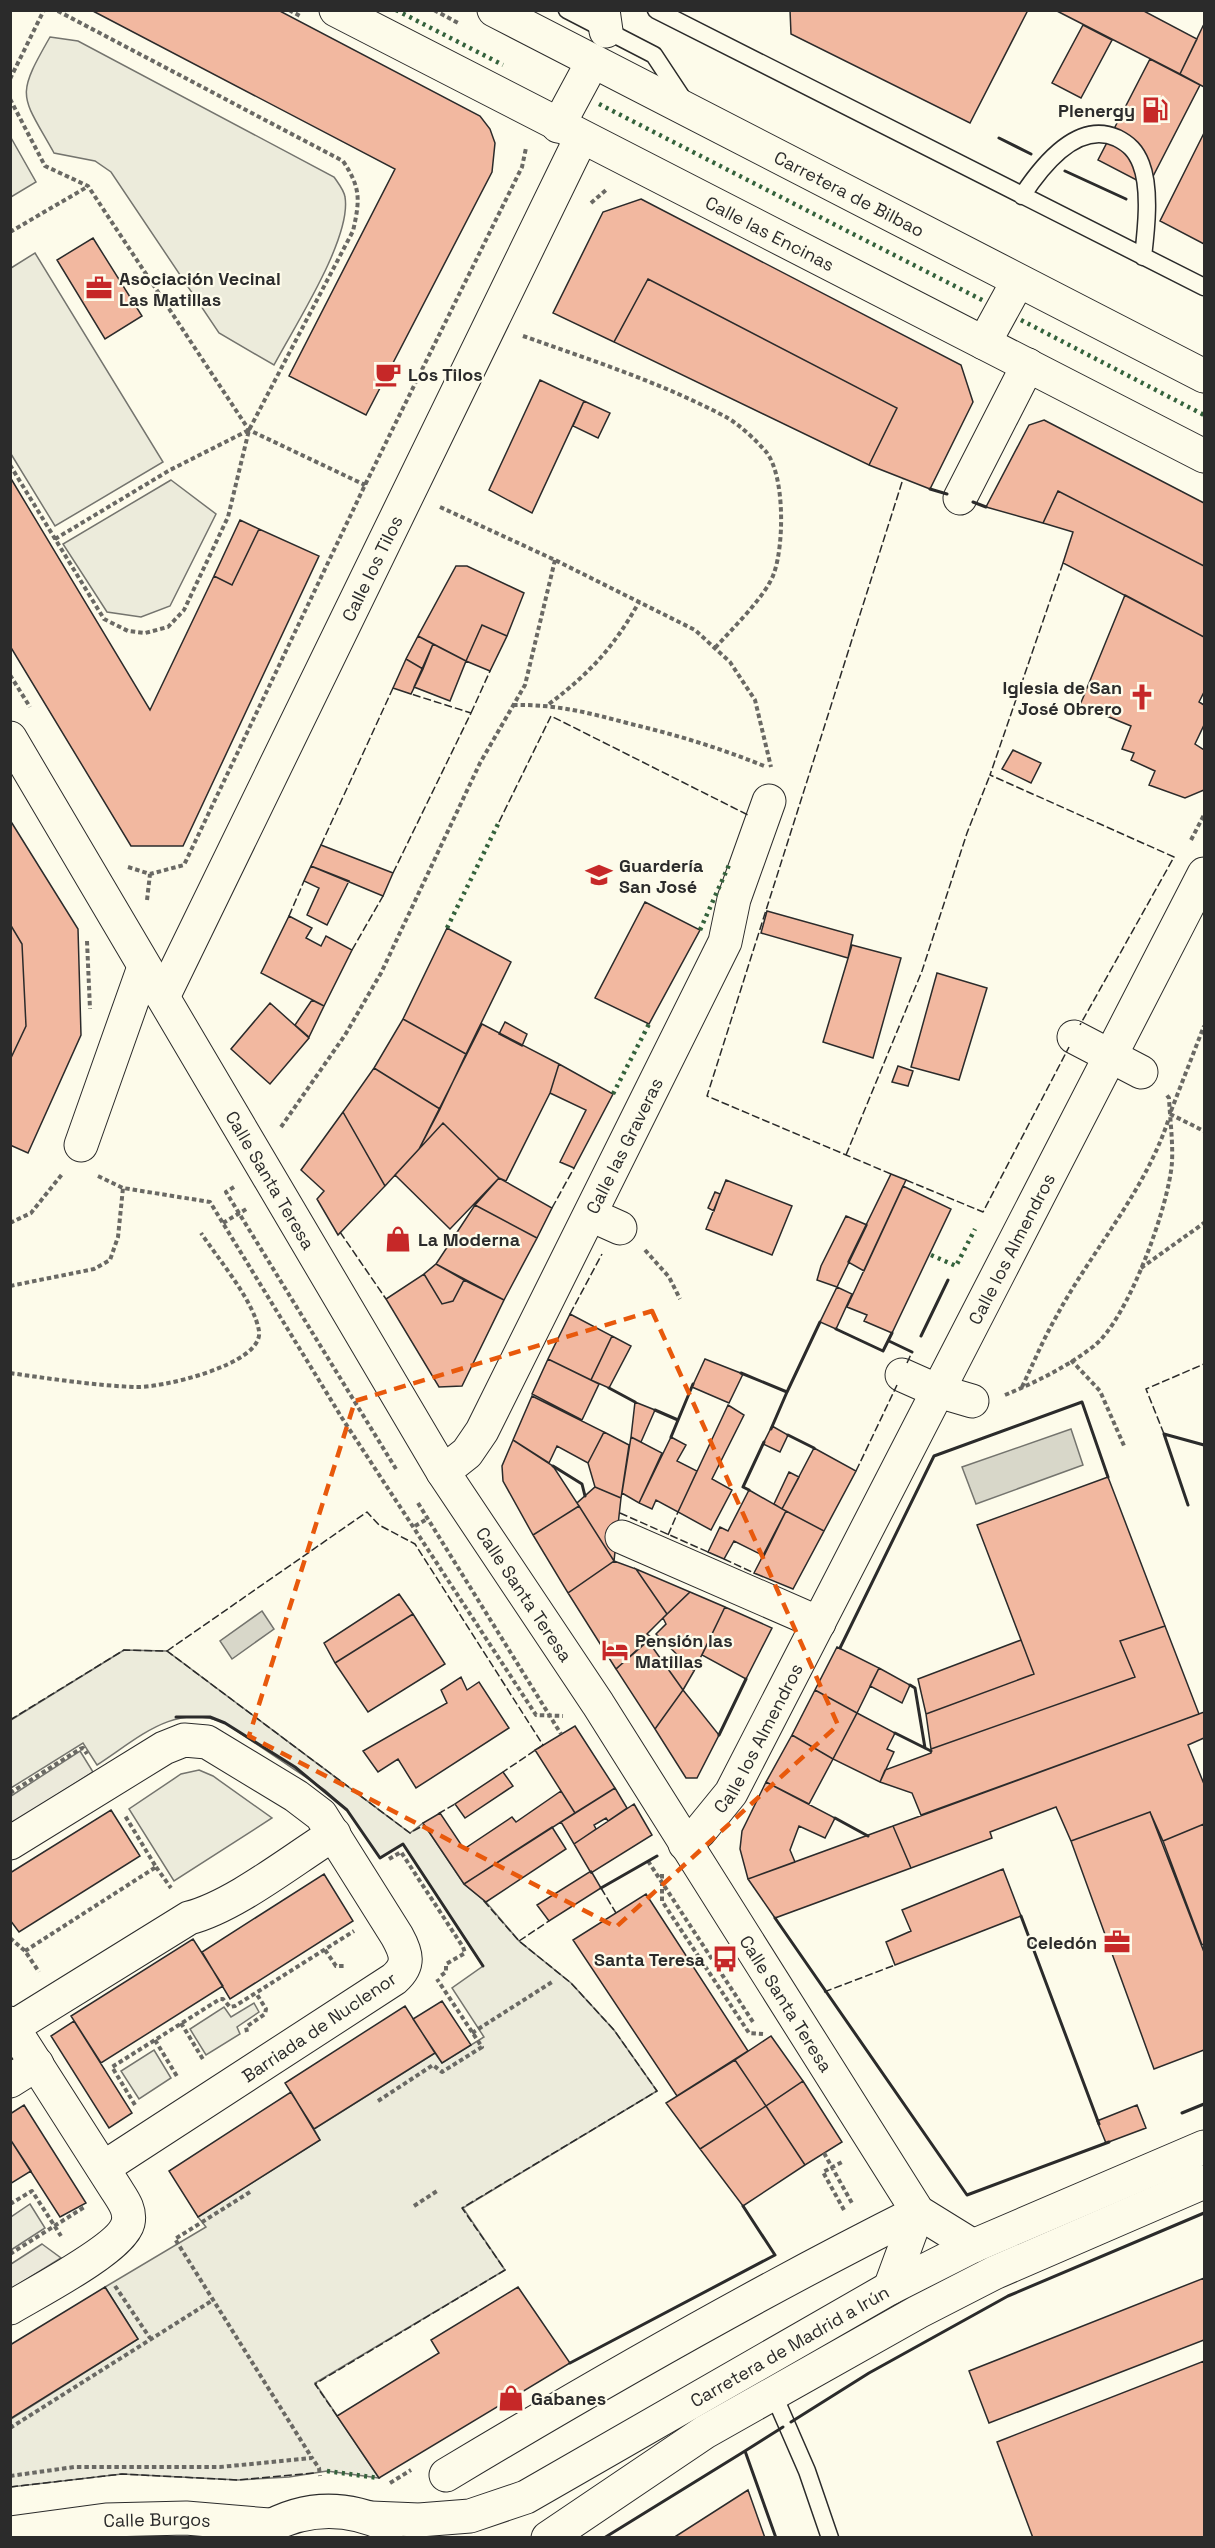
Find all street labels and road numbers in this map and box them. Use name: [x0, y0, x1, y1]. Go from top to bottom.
street label: Carretera de Bilbao: [770, 145, 929, 242]
street label: Calle las Encinas: [702, 190, 839, 276]
street label: Calle los Tilos: [336, 511, 407, 625]
street label: Calle las Graveras: [580, 1074, 667, 1218]
street label: Calle Santa Teresa: [221, 1106, 321, 1253]
street label: Calle los Almendros: [963, 1169, 1060, 1328]
street label: Calle Santa Teresa: [471, 1522, 578, 1666]
street label: Calle los Almendros: [708, 1659, 807, 1818]
street label: Calle Santa Teresa: [735, 1931, 838, 2076]
street label: Barriada de Nuclenor: [237, 1967, 401, 2087]
street label: Carretera de Madrid a Irún: [686, 2280, 893, 2412]
street label: Calle Burgos: [103, 2506, 212, 2532]

